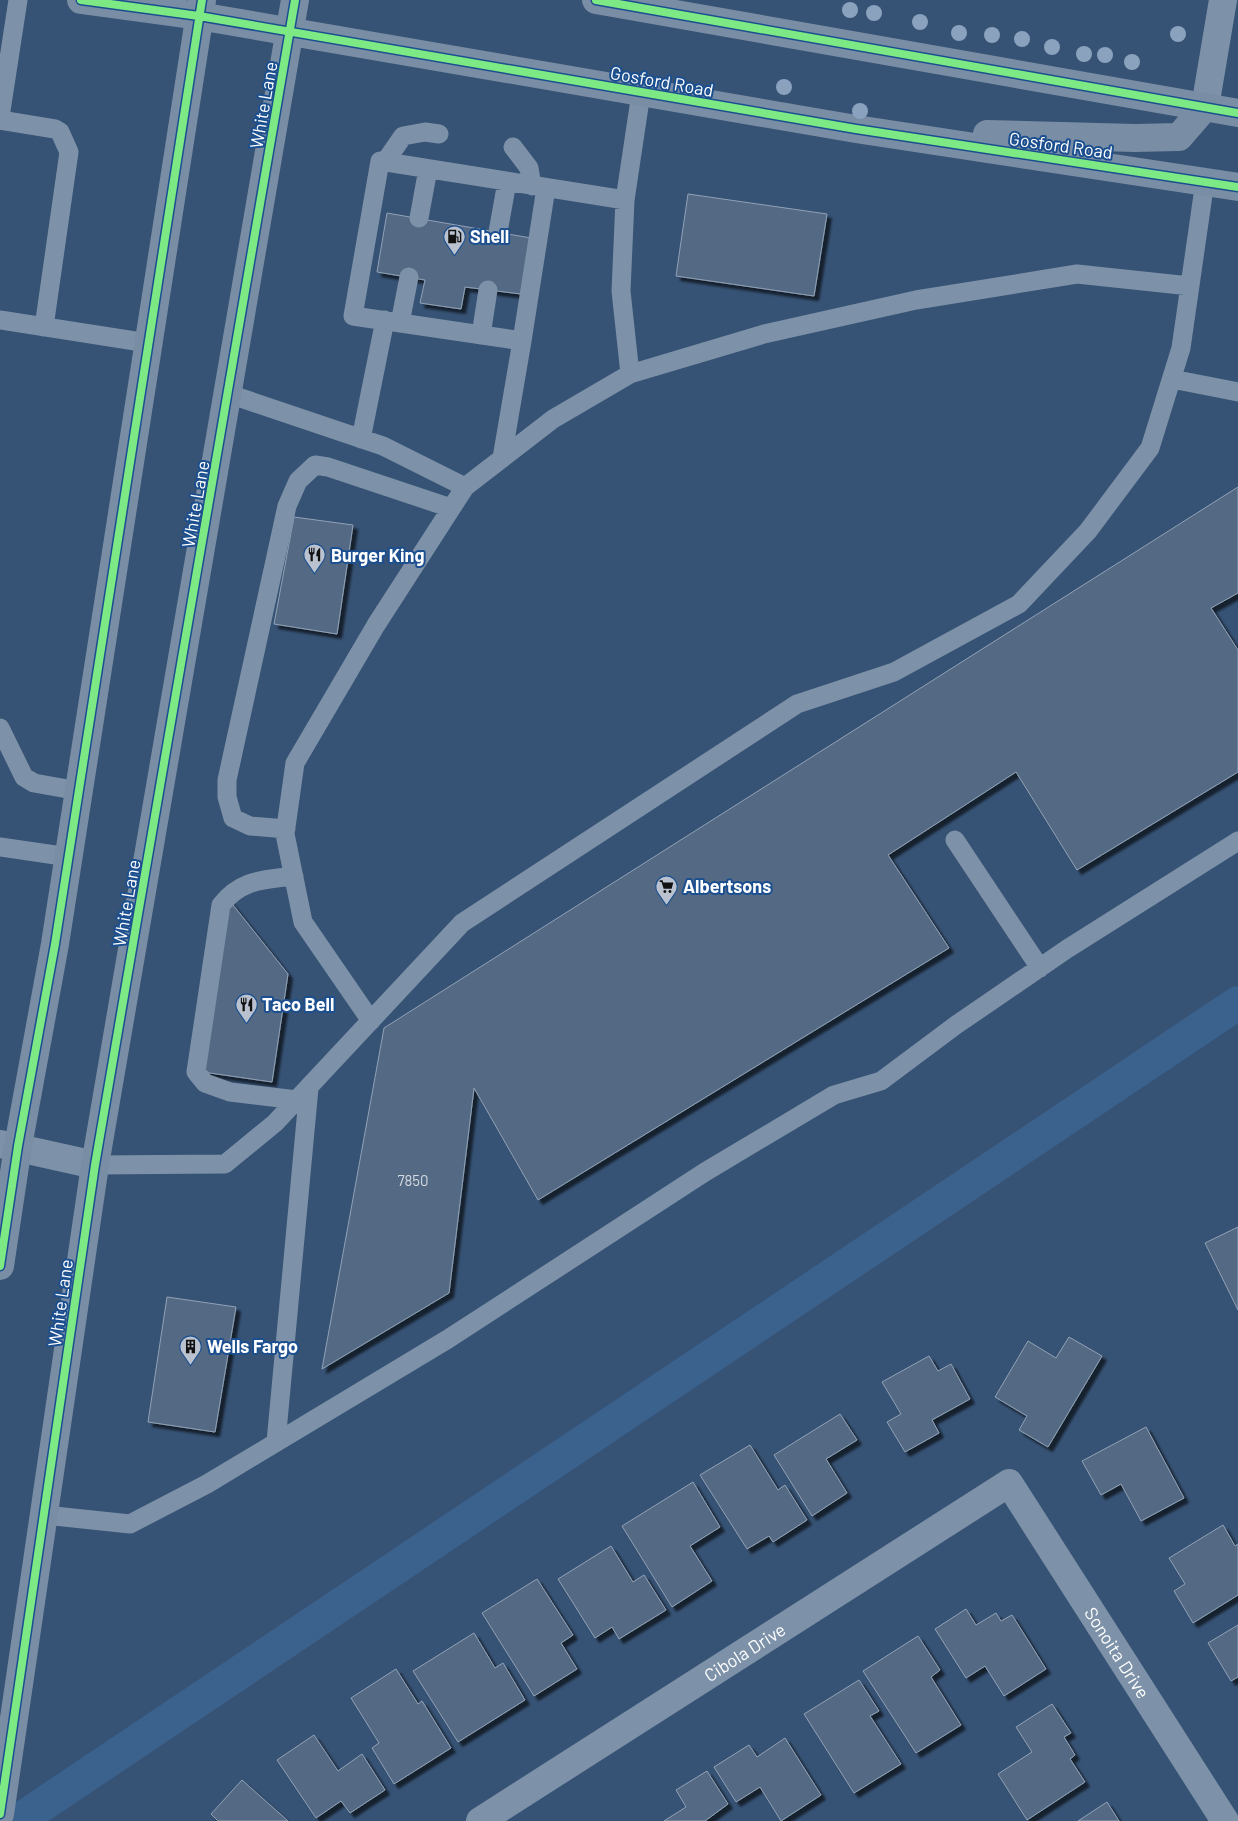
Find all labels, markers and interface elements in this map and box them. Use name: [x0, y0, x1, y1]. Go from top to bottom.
street label: White Lane: [245, 60, 281, 150]
street label: Gosford Road: [609, 61, 715, 101]
street label: Gosford Road: [1008, 127, 1114, 163]
fuel station icon: Shell: [442, 224, 466, 255]
place label: Shell: [470, 225, 509, 247]
street label: White Lane: [177, 459, 213, 549]
restaurant icon: Burger King: [303, 543, 327, 574]
place label: Burger King: [331, 544, 424, 566]
street label: White Lane: [108, 858, 144, 948]
supermarket icon: Albertsons: [655, 874, 679, 905]
place label: Albertsons: [683, 875, 771, 897]
restaurant icon: Taco Bell: [234, 992, 258, 1023]
place label: Taco Bell: [262, 993, 334, 1015]
house number: 7850: [397, 1171, 429, 1189]
street label: White Lane: [43, 1258, 77, 1348]
building icon: Wells Fargo: [179, 1334, 203, 1365]
place label: Wells Fargo: [207, 1335, 298, 1357]
street label: Sonoita Drive: [1080, 1603, 1155, 1702]
street label: Cibola Drive: [700, 1618, 789, 1686]

